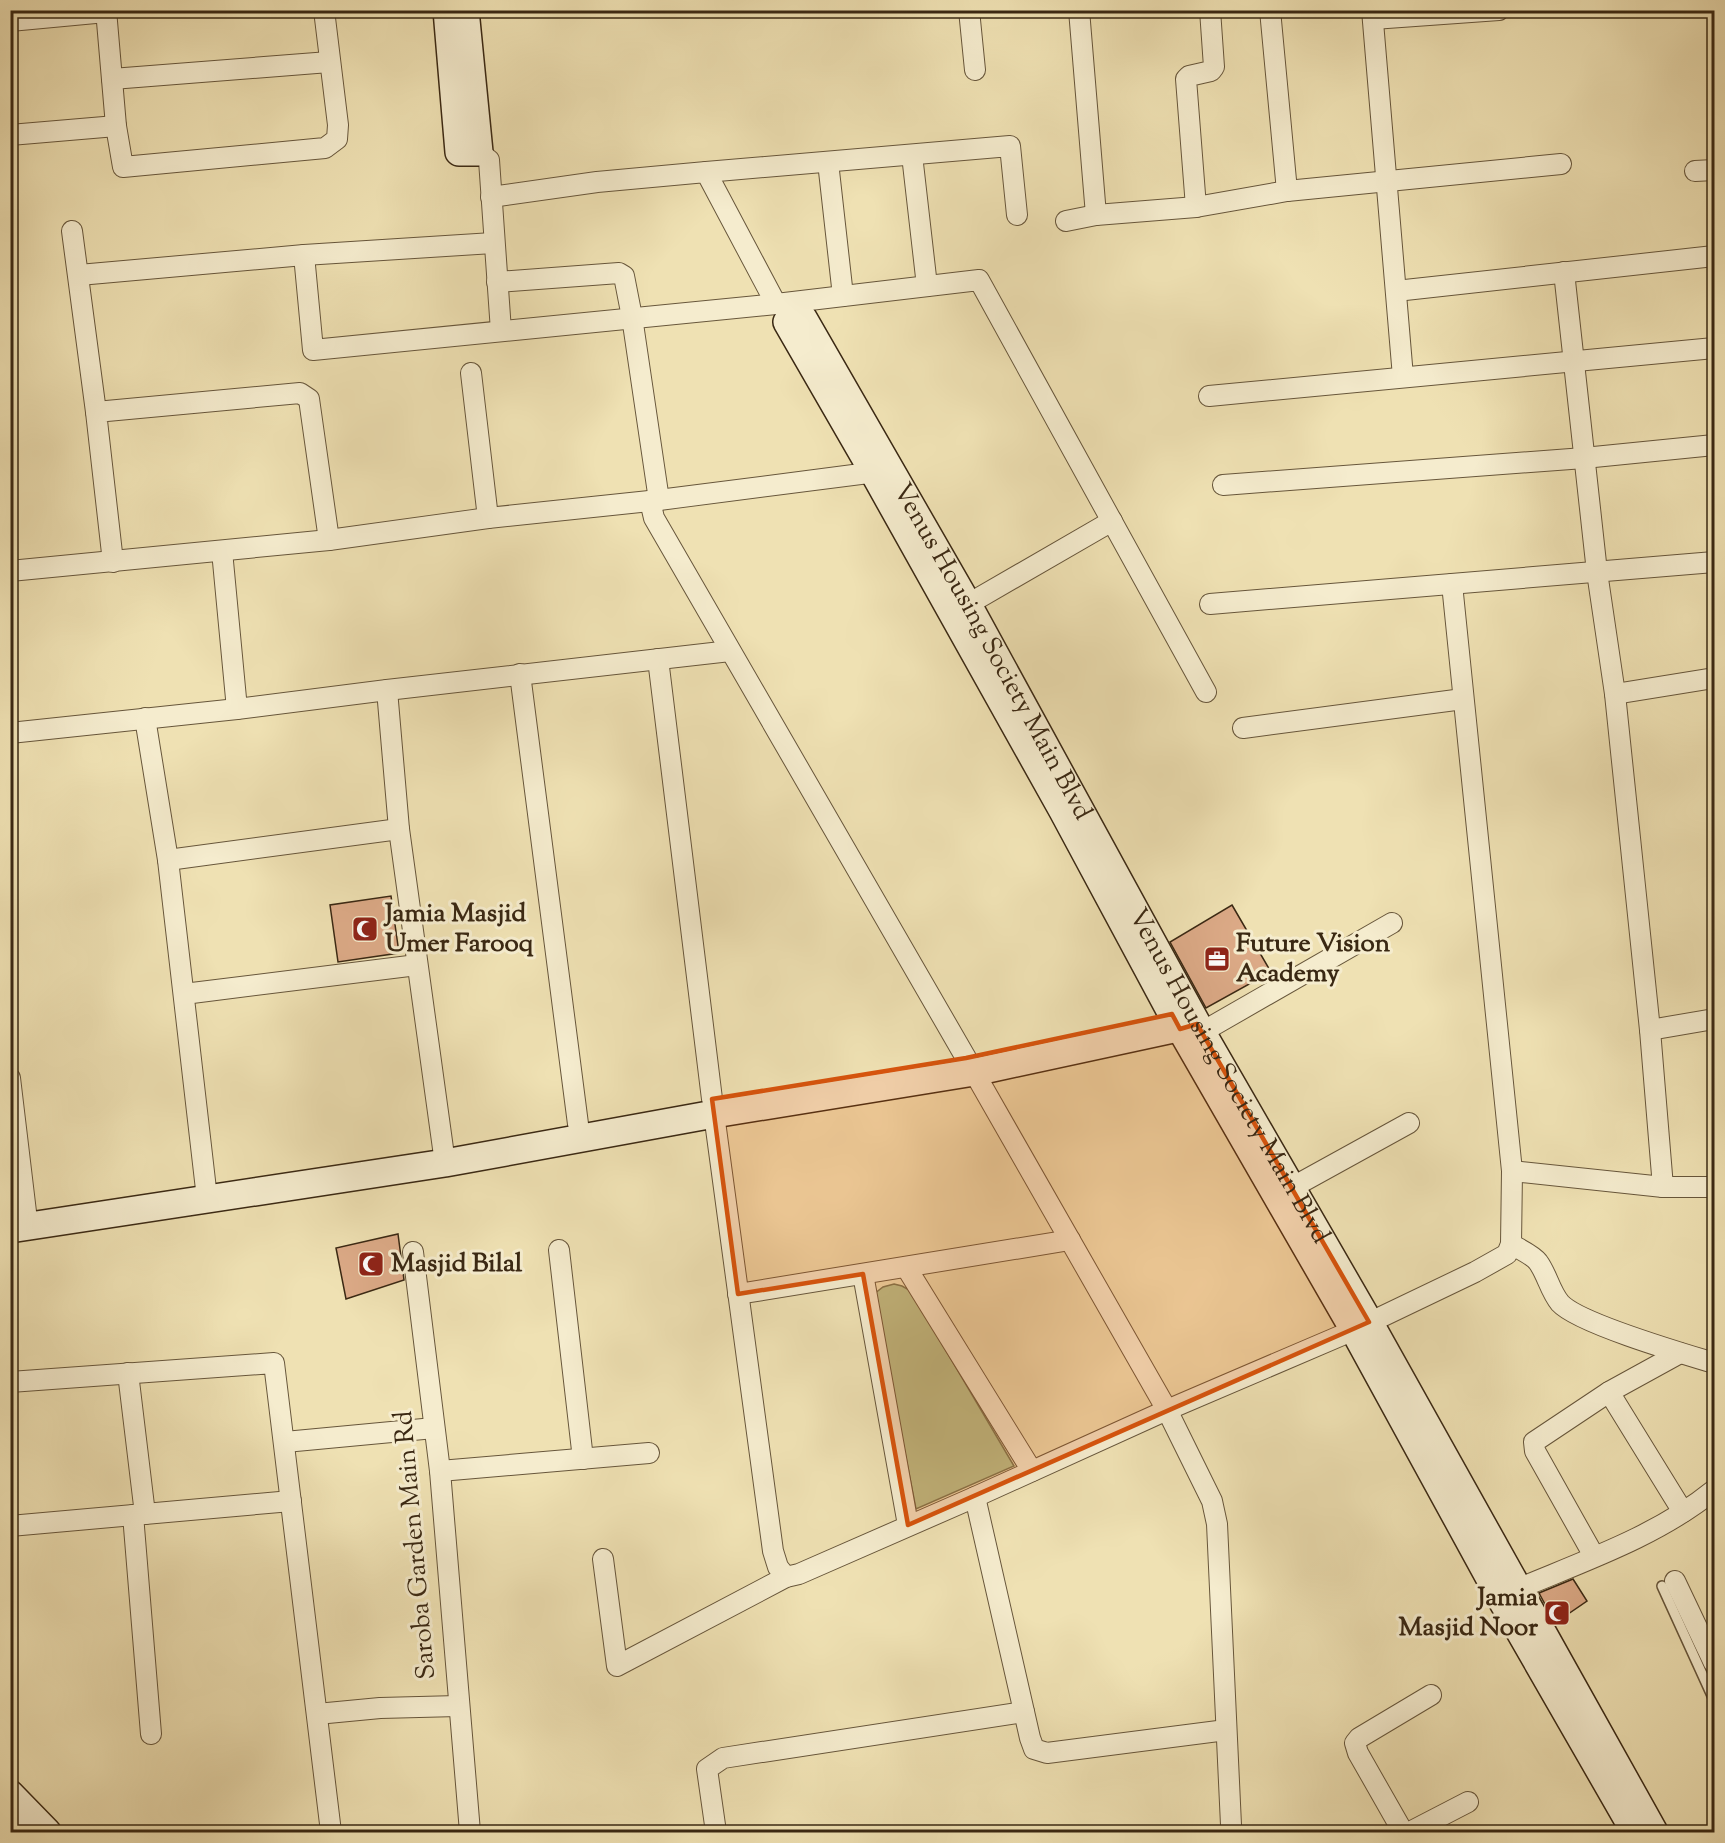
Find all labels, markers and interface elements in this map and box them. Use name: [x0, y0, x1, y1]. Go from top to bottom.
street label: Venus Housing Society Main Blvd: [883, 476, 1101, 827]
place label: Jamia Masjid Umer Farooq: [383, 896, 534, 963]
street label: Venus Housing Society Main Blvd: [1119, 902, 1339, 1251]
mosque icon: Jamia Masjid Umer Farooq: [350, 914, 380, 944]
place label: Future Vision Academy: [1236, 926, 1391, 993]
office icon: Future Vision Academy: [1202, 944, 1232, 974]
place label: Masjid Bilal: [391, 1246, 523, 1283]
mosque icon: Masjid Bilal: [356, 1249, 386, 1279]
street label: Saroba Garden Main Rd: [386, 1409, 446, 1681]
place label: Jamia Masjid Noor: [1399, 1580, 1538, 1647]
mosque icon: Jamia Masjid Noor: [1542, 1598, 1572, 1628]

